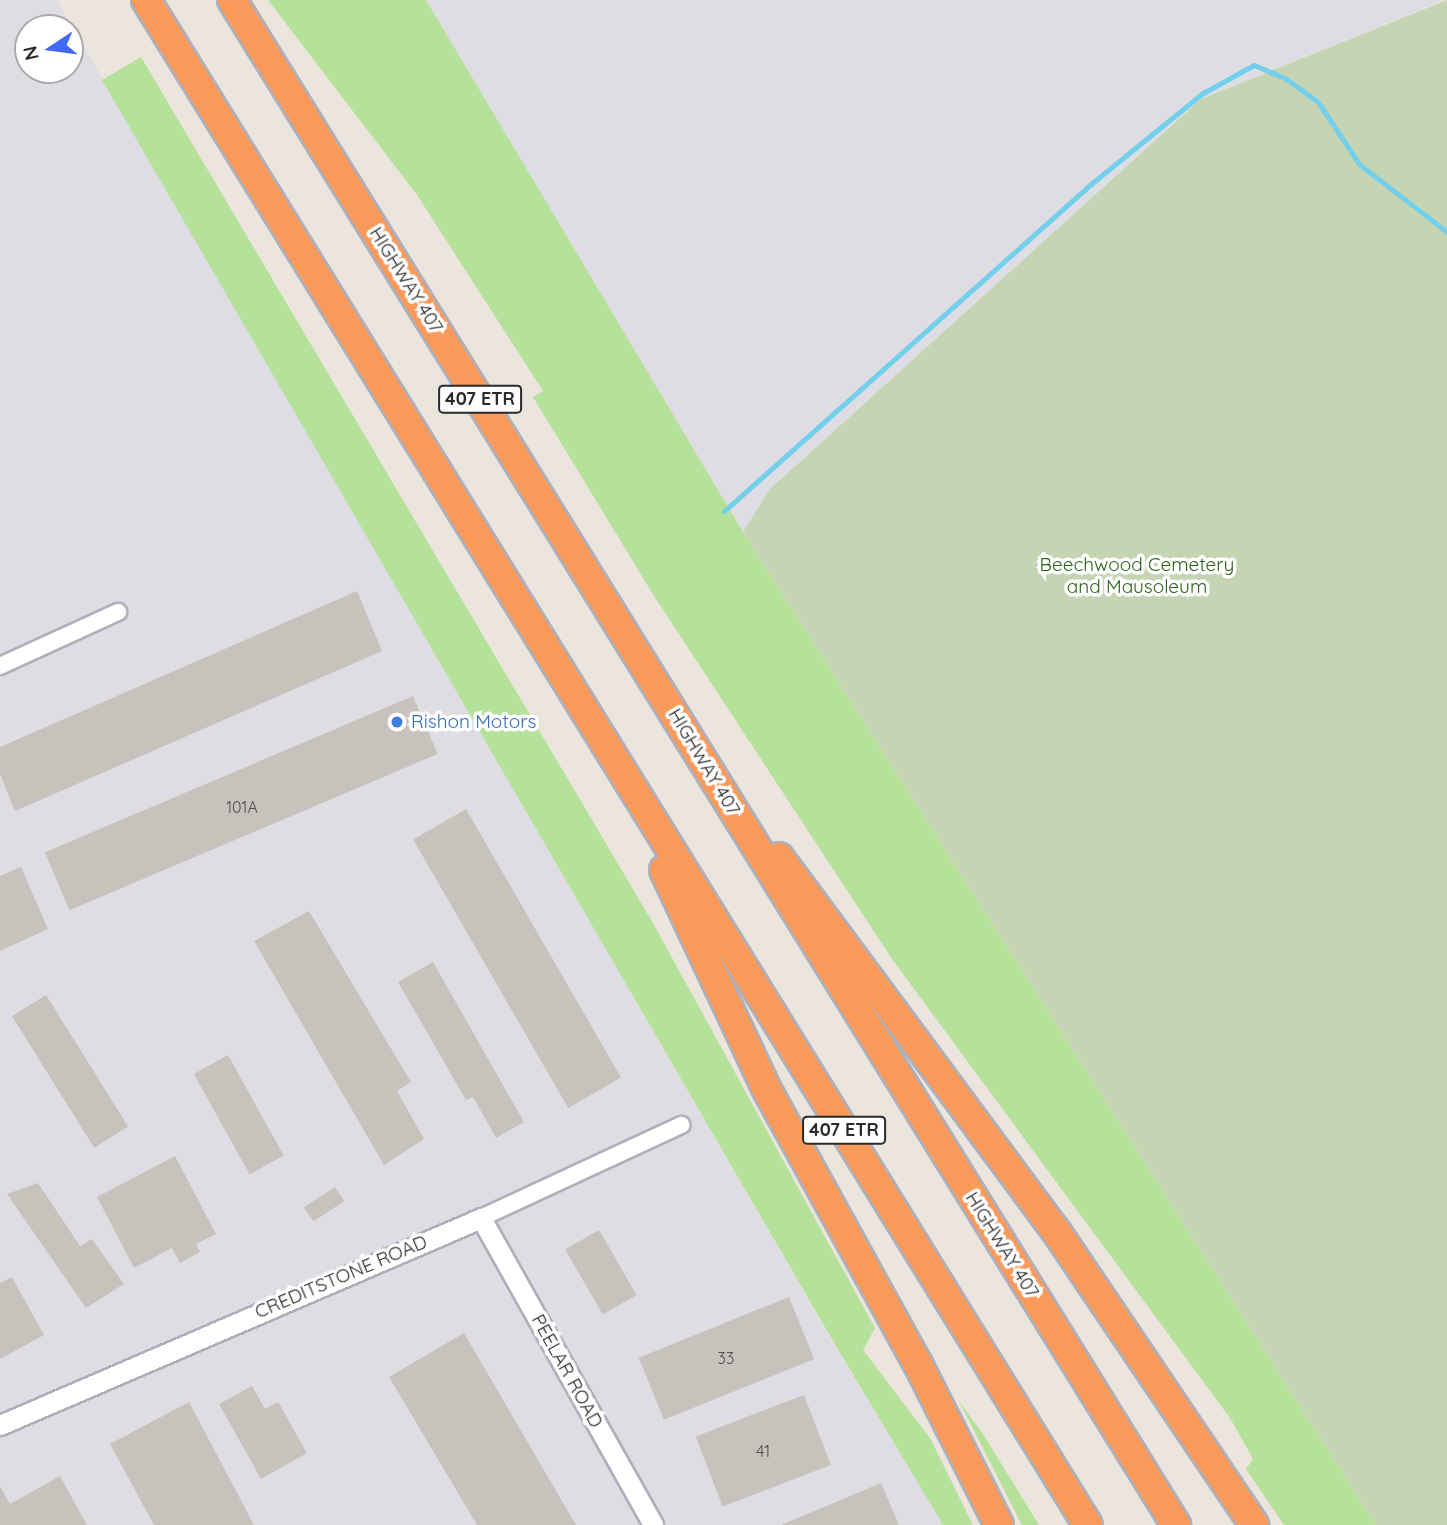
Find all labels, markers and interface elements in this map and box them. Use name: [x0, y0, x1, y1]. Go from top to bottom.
north arrow: [14, 14, 84, 84]
text: N: [17, 44, 44, 63]
street label: HIGHWAY 407: [364, 223, 448, 337]
road number: 407 ETR: [438, 384, 522, 414]
park label: Beechwood Cemetery and Mausoleum: [1040, 554, 1234, 598]
street label: HIGHWAY 407: [663, 704, 745, 820]
place label: Rishon Motors: [411, 711, 536, 733]
marker: Rishon Motors: [389, 714, 405, 730]
house number: 101A: [226, 797, 258, 817]
road number: 407 ETR: [802, 1115, 886, 1144]
street label: HIGHWAY 407: [960, 1188, 1044, 1302]
street label: CREDITSTONE ROAD: [251, 1230, 431, 1324]
street label: PEELAR ROAD: [526, 1310, 608, 1432]
house number: 33: [718, 1348, 734, 1368]
house number: 41: [756, 1441, 770, 1461]

